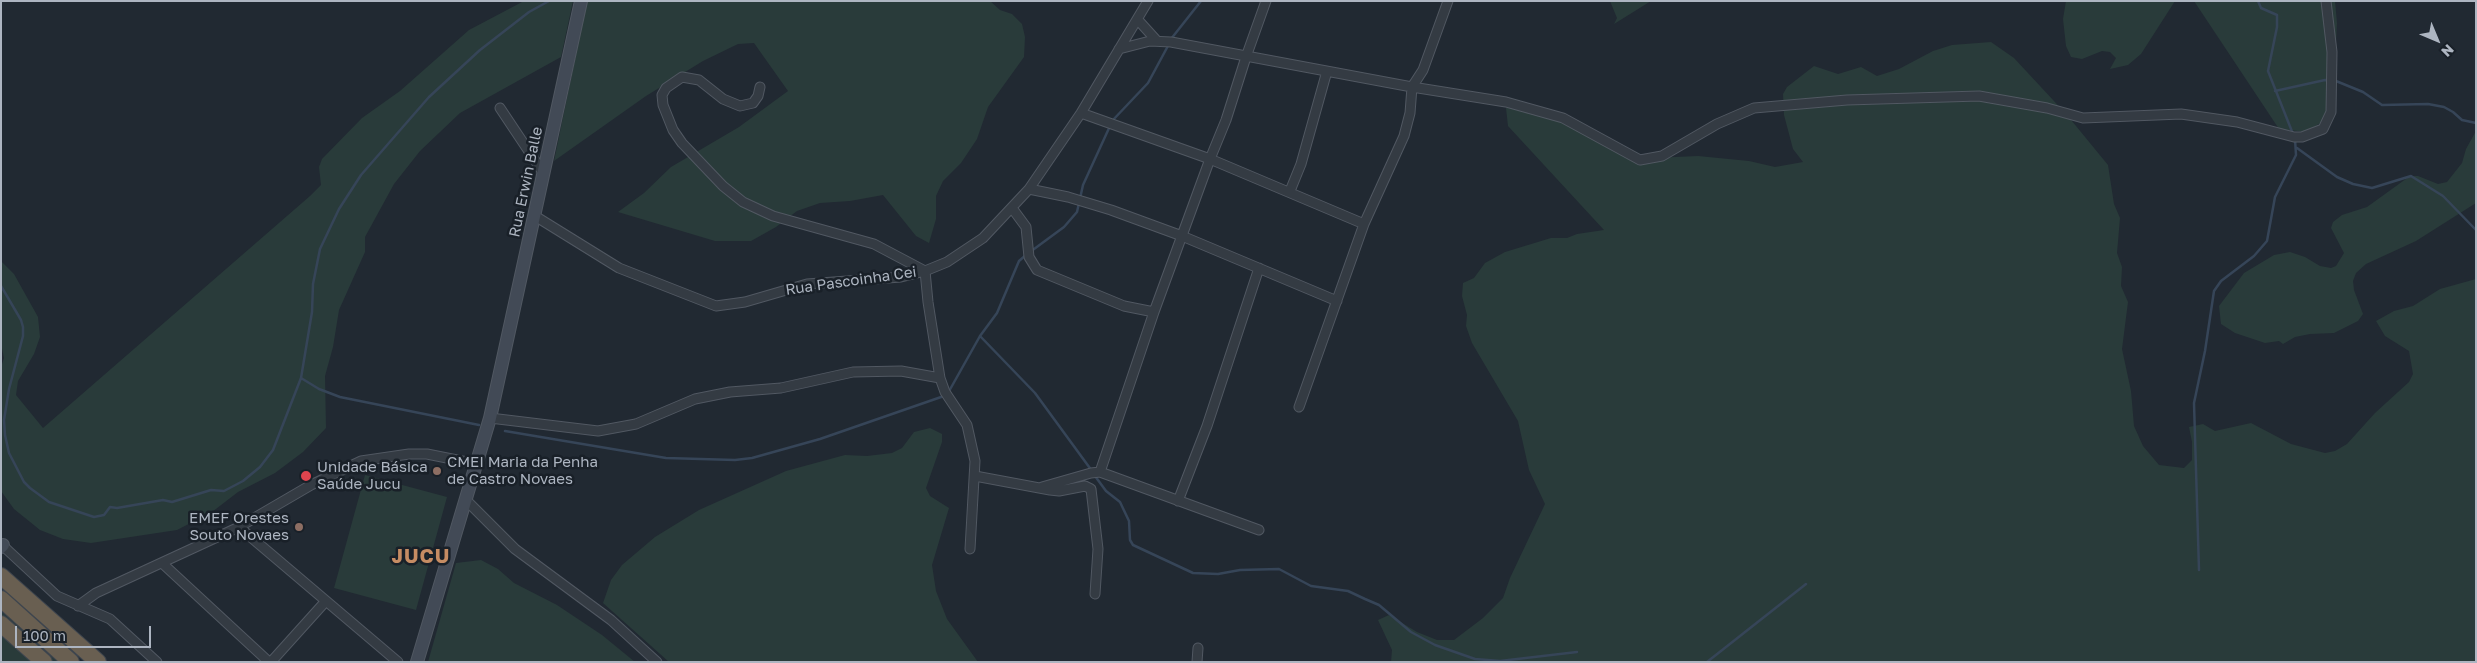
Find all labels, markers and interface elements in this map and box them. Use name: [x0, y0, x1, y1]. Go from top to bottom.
north arrow: [2412, 15, 2462, 65]
text: N: [2438, 41, 2458, 61]
street label: Rua Erwin Balle: [506, 125, 546, 239]
street label: Rua Pascoinha Cei: [784, 263, 918, 299]
place label: CMEI Maria da Penha de Castro Novaes: [447, 453, 598, 488]
place label: Unidade Básica Saúde Jucu: [317, 458, 428, 493]
marker: CMEI Maria da Penha de Castro Novaes: [431, 465, 443, 477]
marker: Unidade Básica Saúde Jucu: [299, 469, 313, 483]
place label: EMEF Orestes Souto Novaes: [189, 509, 289, 544]
marker: EMEF Orestes Souto Novaes: [293, 521, 305, 533]
district label: JUCU: [391, 545, 451, 569]
scale bar: [18, 616, 154, 648]
text: 100 m: [23, 626, 66, 644]

